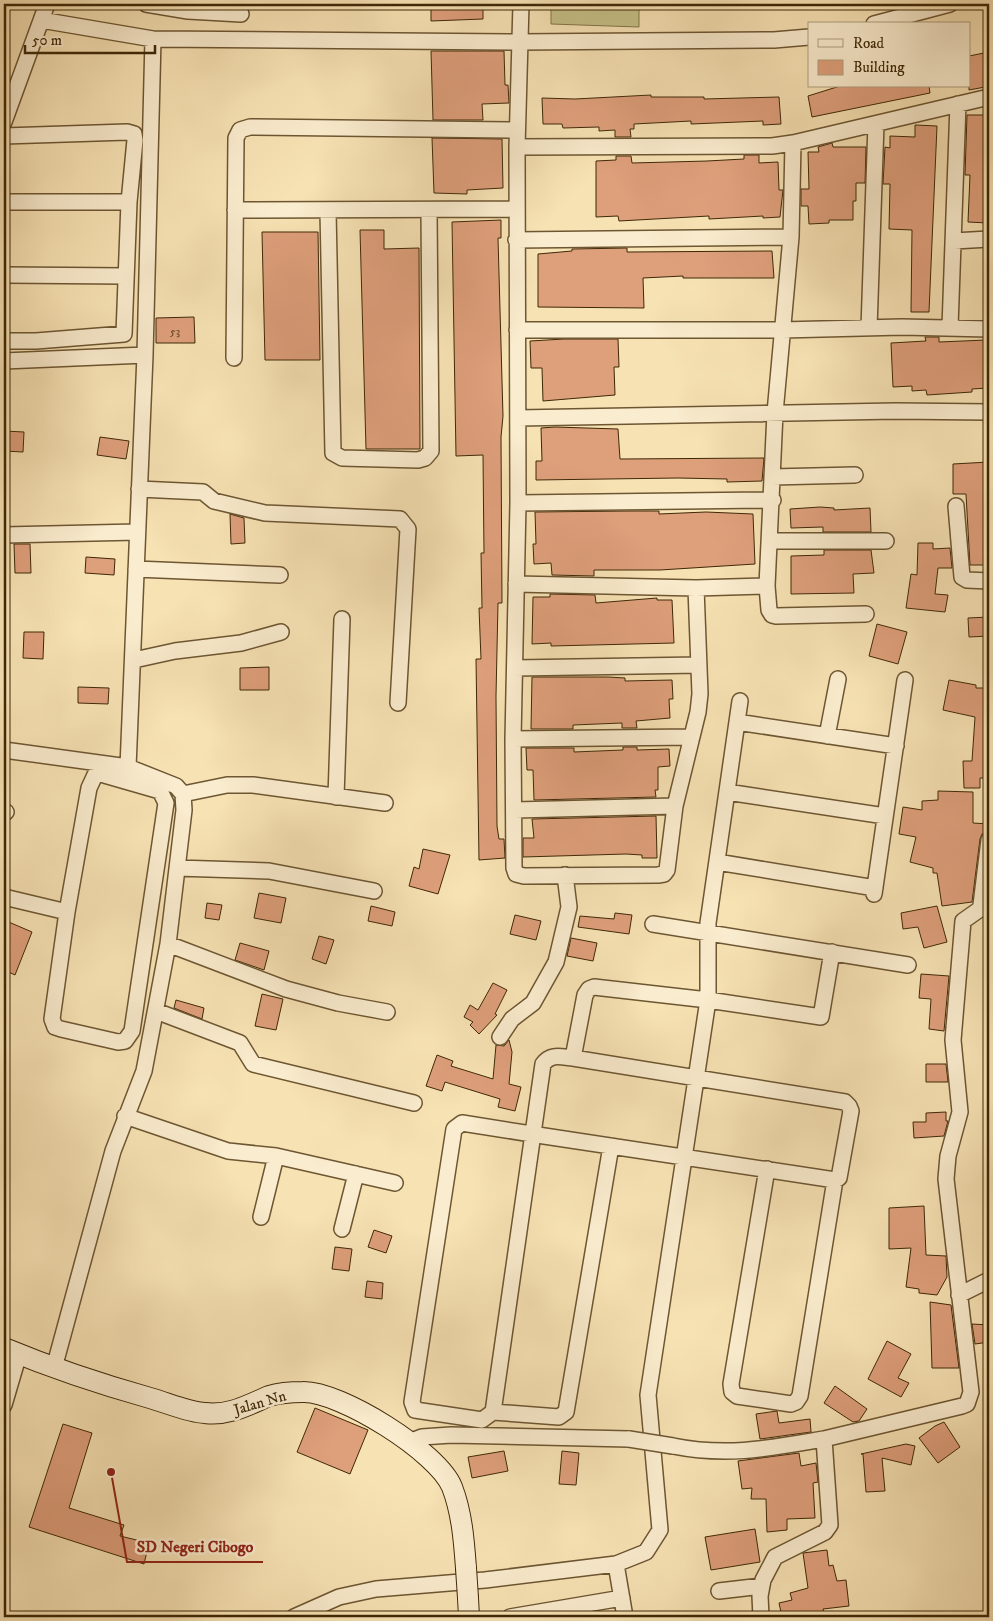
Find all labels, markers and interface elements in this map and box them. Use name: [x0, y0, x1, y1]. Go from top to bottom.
scale bar: [25, 22, 155, 54]
legend: [808, 22, 970, 88]
text: 50 m: [32, 31, 62, 50]
text: Road: [853, 34, 885, 53]
text: Building: [853, 58, 905, 77]
house number: 53: [170, 324, 180, 339]
street label: Jalan Nn: [230, 1386, 289, 1420]
callout: SD Negeri Cibogo: [127, 1531, 263, 1562]
text: SD Negeri Cibogo: [137, 1537, 254, 1557]

